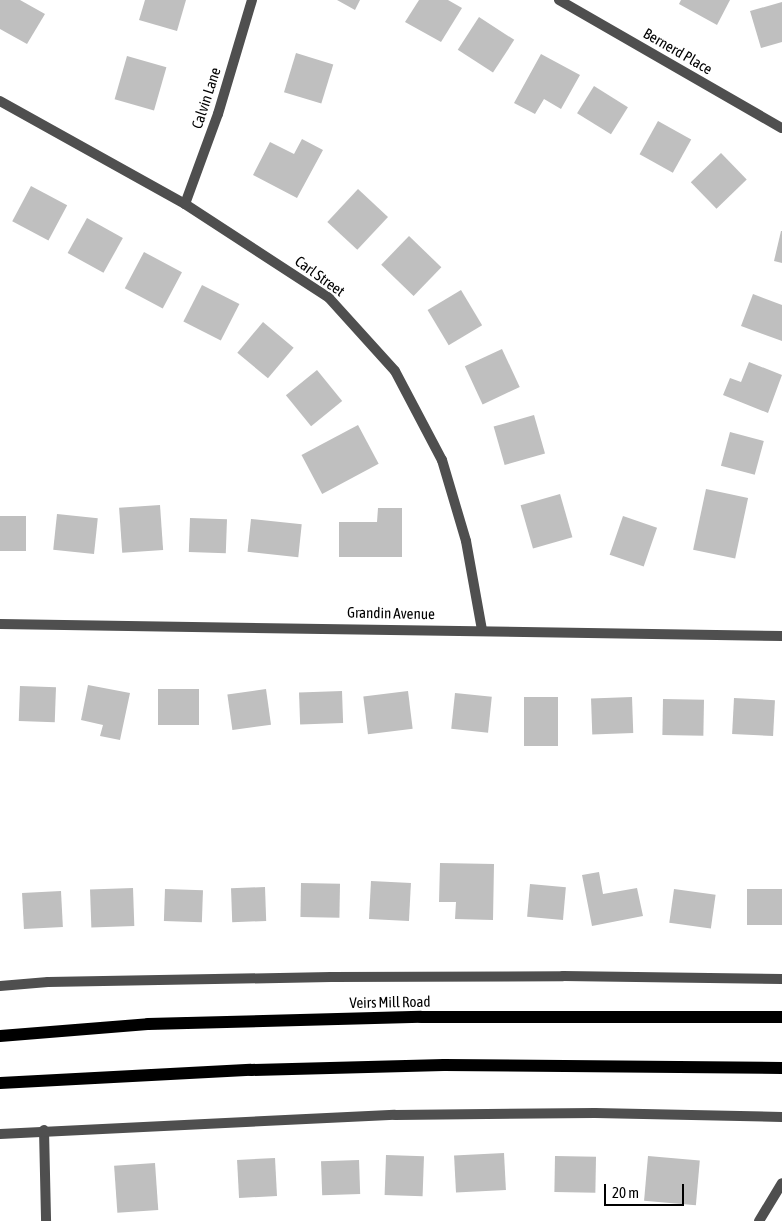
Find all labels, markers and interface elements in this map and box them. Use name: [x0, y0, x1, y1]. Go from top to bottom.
street label: Bernerd Place: [640, 24, 716, 78]
street label: Calvin Lane: [188, 65, 224, 131]
street label: Carl Street: [292, 252, 348, 300]
street label: Grandin Avenue: [347, 603, 435, 623]
street label: Veirs Mill Road: [349, 992, 431, 1012]
scale bar: [607, 1174, 687, 1206]
text: 20 m: [612, 1184, 639, 1201]

